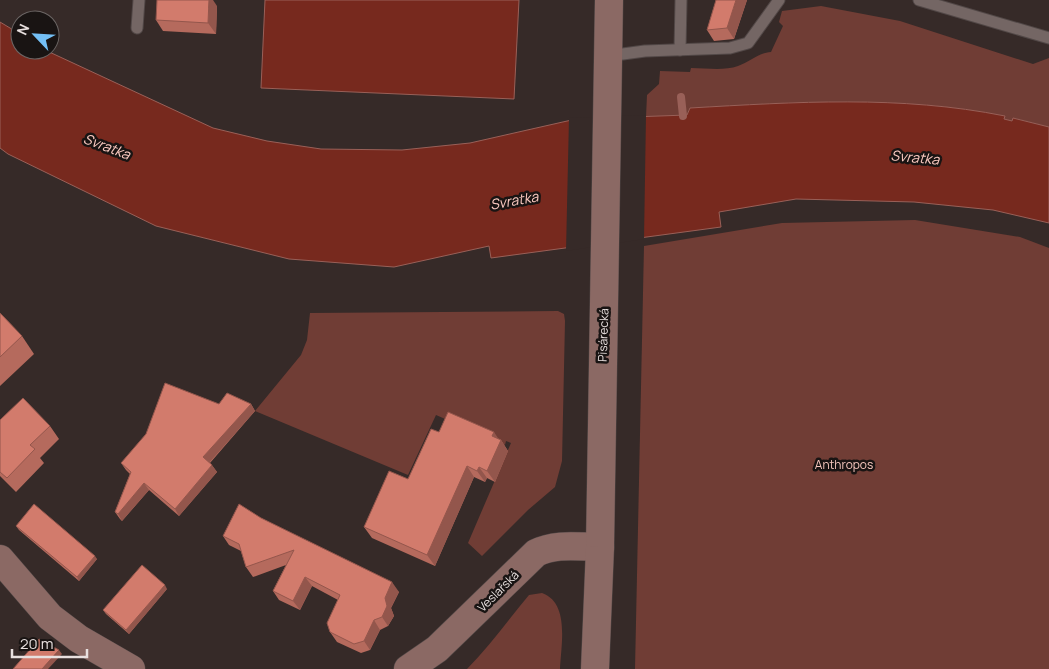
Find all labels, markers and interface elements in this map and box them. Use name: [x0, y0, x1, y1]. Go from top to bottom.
north arrow: [10, 10, 60, 60]
text: N: [12, 21, 34, 38]
water label: Svratka: [81, 128, 134, 164]
water label: Svratka: [890, 145, 941, 169]
water label: Svratka: [488, 186, 541, 214]
street label: Pisárecká: [594, 308, 612, 362]
park label: Anthropos: [815, 456, 873, 473]
street label: Veslařská: [473, 566, 523, 616]
scale bar: [12, 626, 88, 658]
text: 20 m: [20, 633, 53, 654]

